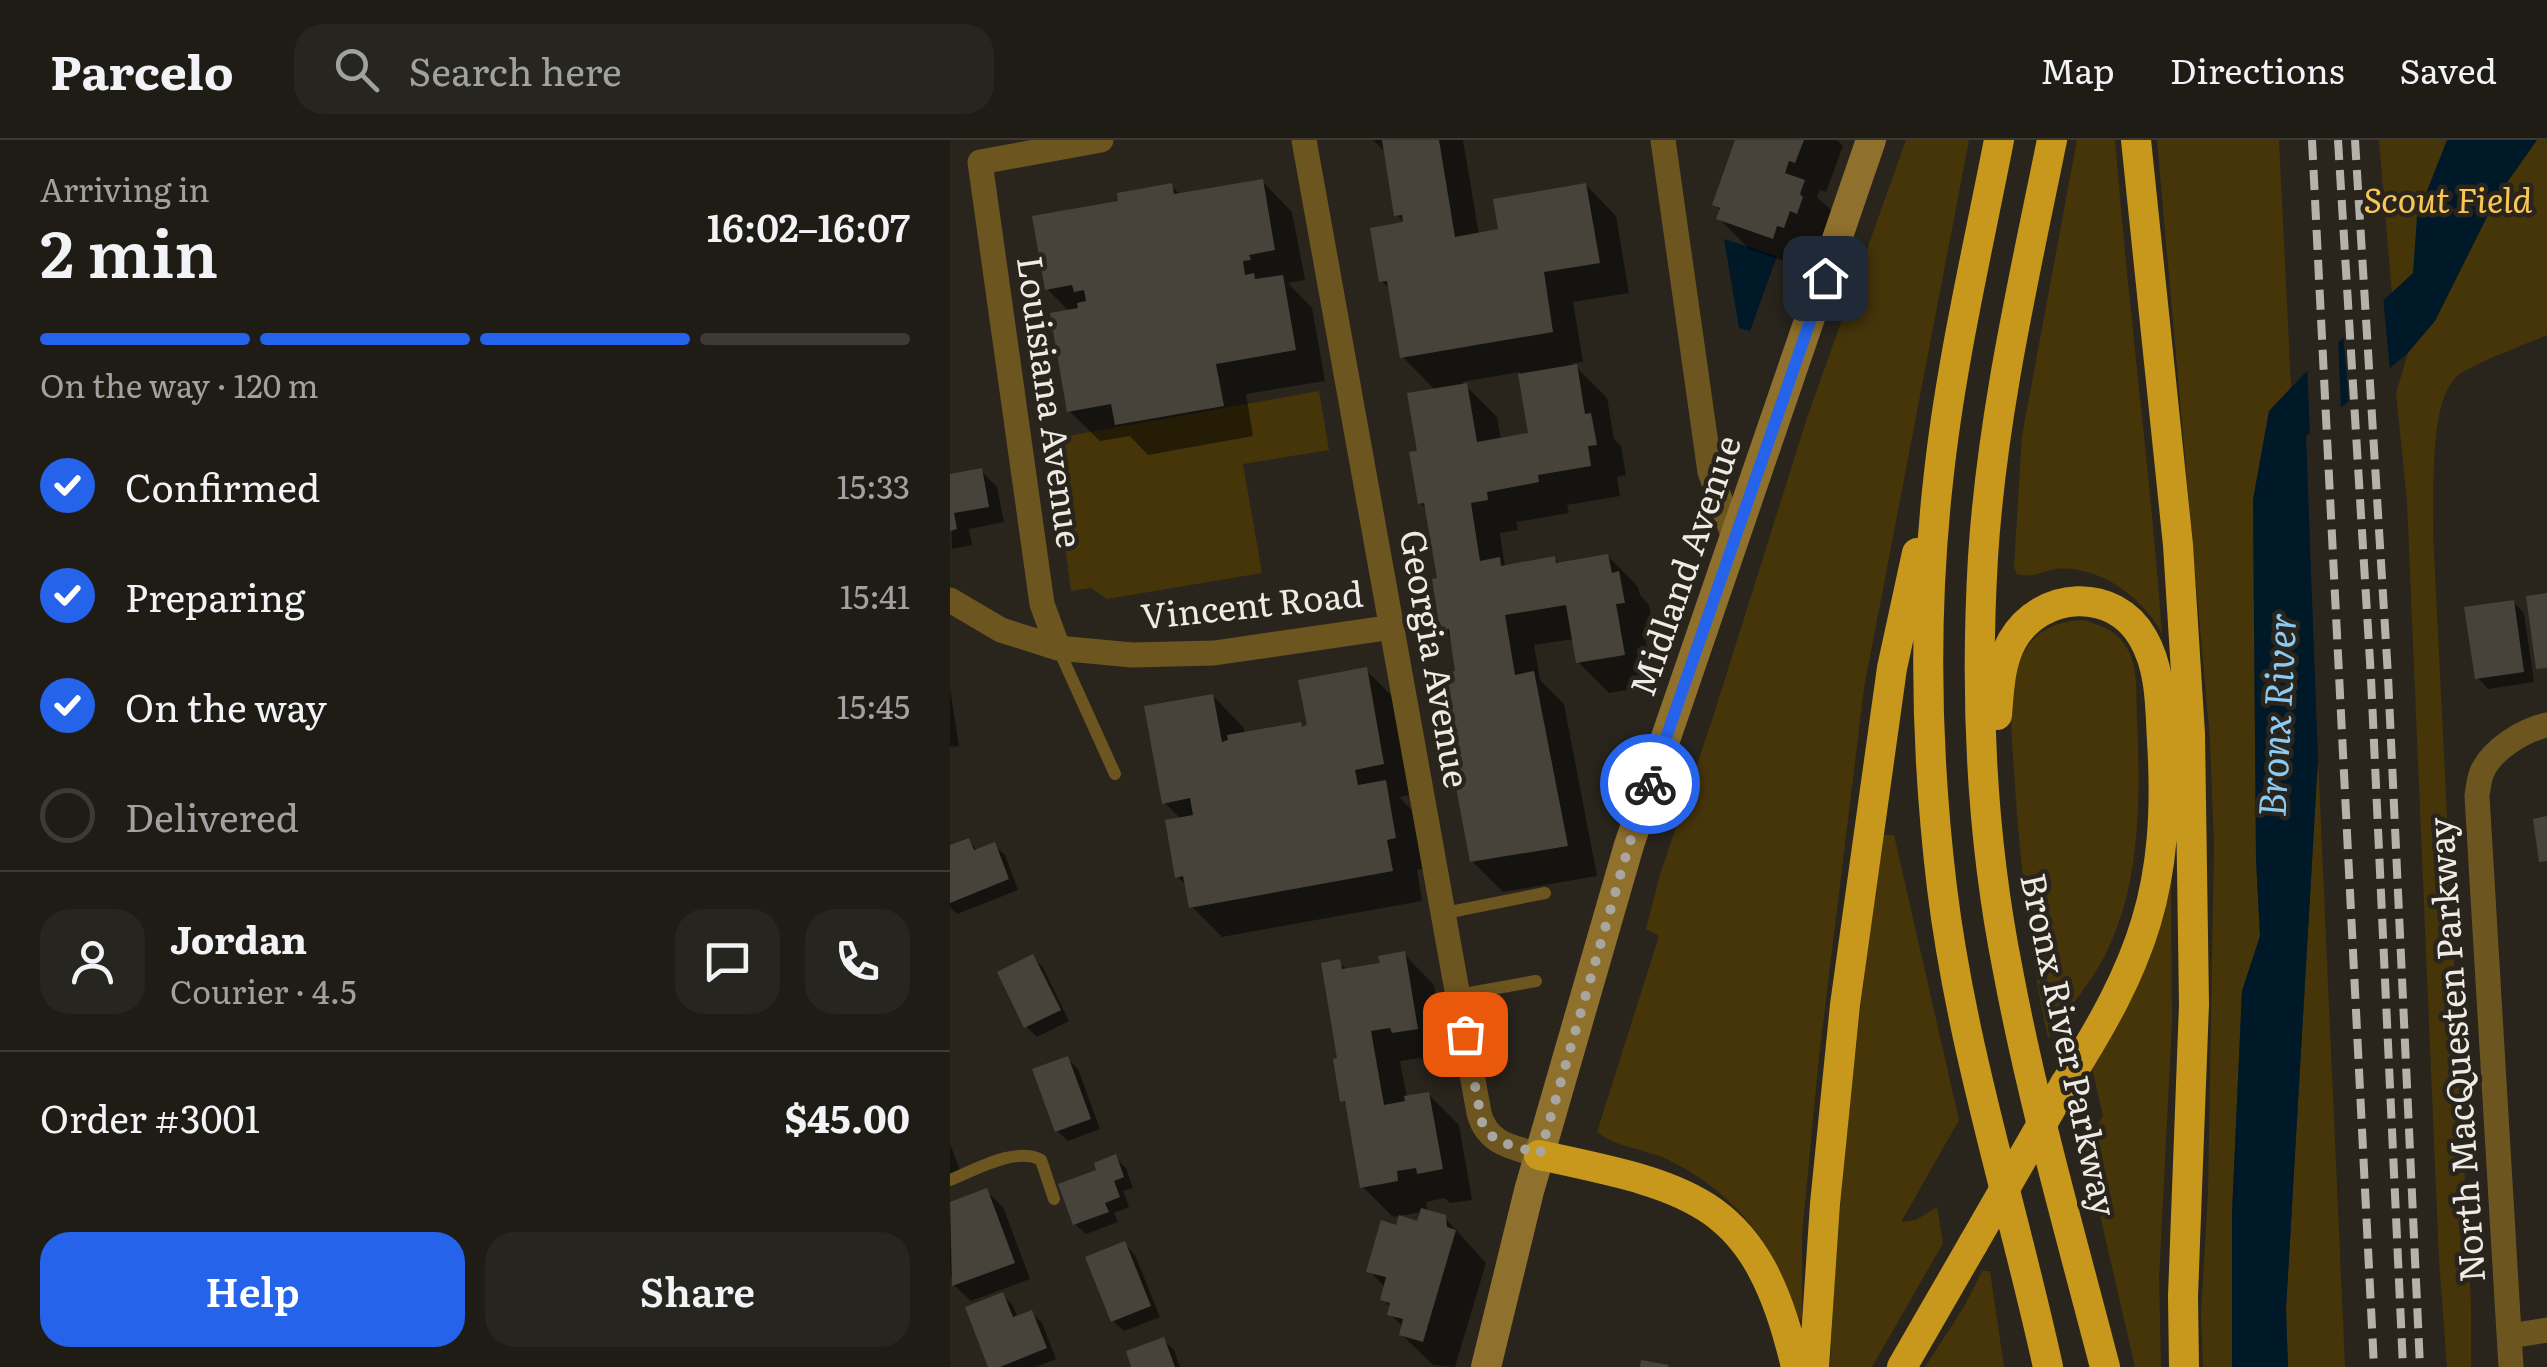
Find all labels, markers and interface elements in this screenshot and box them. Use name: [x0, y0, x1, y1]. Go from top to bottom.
search box: [294, 24, 994, 114]
text: Parcelo: [50, 34, 234, 105]
text: Search here: [409, 41, 622, 98]
icon: search: [329, 42, 384, 97]
text: Map: [2040, 43, 2115, 95]
text: Directions: [2170, 43, 2345, 95]
text: Saved: [2400, 43, 2497, 95]
text: Arriving in: [40, 164, 210, 212]
park label: Scout Field: [2364, 172, 2532, 224]
text: 16:02–16:07: [707, 197, 910, 254]
text: 2 min: [40, 201, 218, 298]
pin: [1783, 236, 1868, 321]
icon: home: [1798, 251, 1853, 306]
street label: Louisiana Avenue: [1006, 252, 1098, 551]
text: On the way · 120 m: [40, 360, 319, 408]
street label: Midland Avenue: [1614, 428, 1752, 702]
text: Confirmed: [125, 457, 320, 514]
icon: check: [40, 458, 95, 513]
text: 15:33: [837, 461, 910, 509]
street label: Georgia Avenue: [1389, 525, 1485, 792]
street label: Vincent Road: [1138, 565, 1365, 641]
text: Preparing: [125, 567, 305, 624]
icon: check: [40, 568, 95, 623]
text: 15:41: [840, 571, 910, 619]
water label: Bronx River: [2241, 611, 2308, 819]
text: On the way: [125, 677, 327, 734]
icon: check: [40, 678, 95, 733]
text: 15:45: [837, 681, 910, 729]
courier: [1600, 734, 1700, 834]
icon: bike: [1623, 757, 1678, 812]
text: Delivered: [125, 787, 299, 844]
street label: North MacQuesten Parkway: [2412, 815, 2496, 1284]
street label: Bronx River Parkway: [2009, 868, 2133, 1222]
button: person: [40, 909, 145, 1014]
text: Jordan: [170, 909, 307, 966]
button: chat: [675, 909, 780, 1014]
button: phone: [805, 909, 910, 1014]
text: Courier · 4.5: [170, 966, 356, 1014]
pin: [1423, 992, 1508, 1077]
icon: bag: [1438, 1007, 1493, 1062]
text: Order #3001: [40, 1088, 260, 1145]
text: $45.00: [784, 1088, 910, 1145]
button: Help: [40, 1232, 465, 1347]
button: Share: [485, 1232, 910, 1347]

